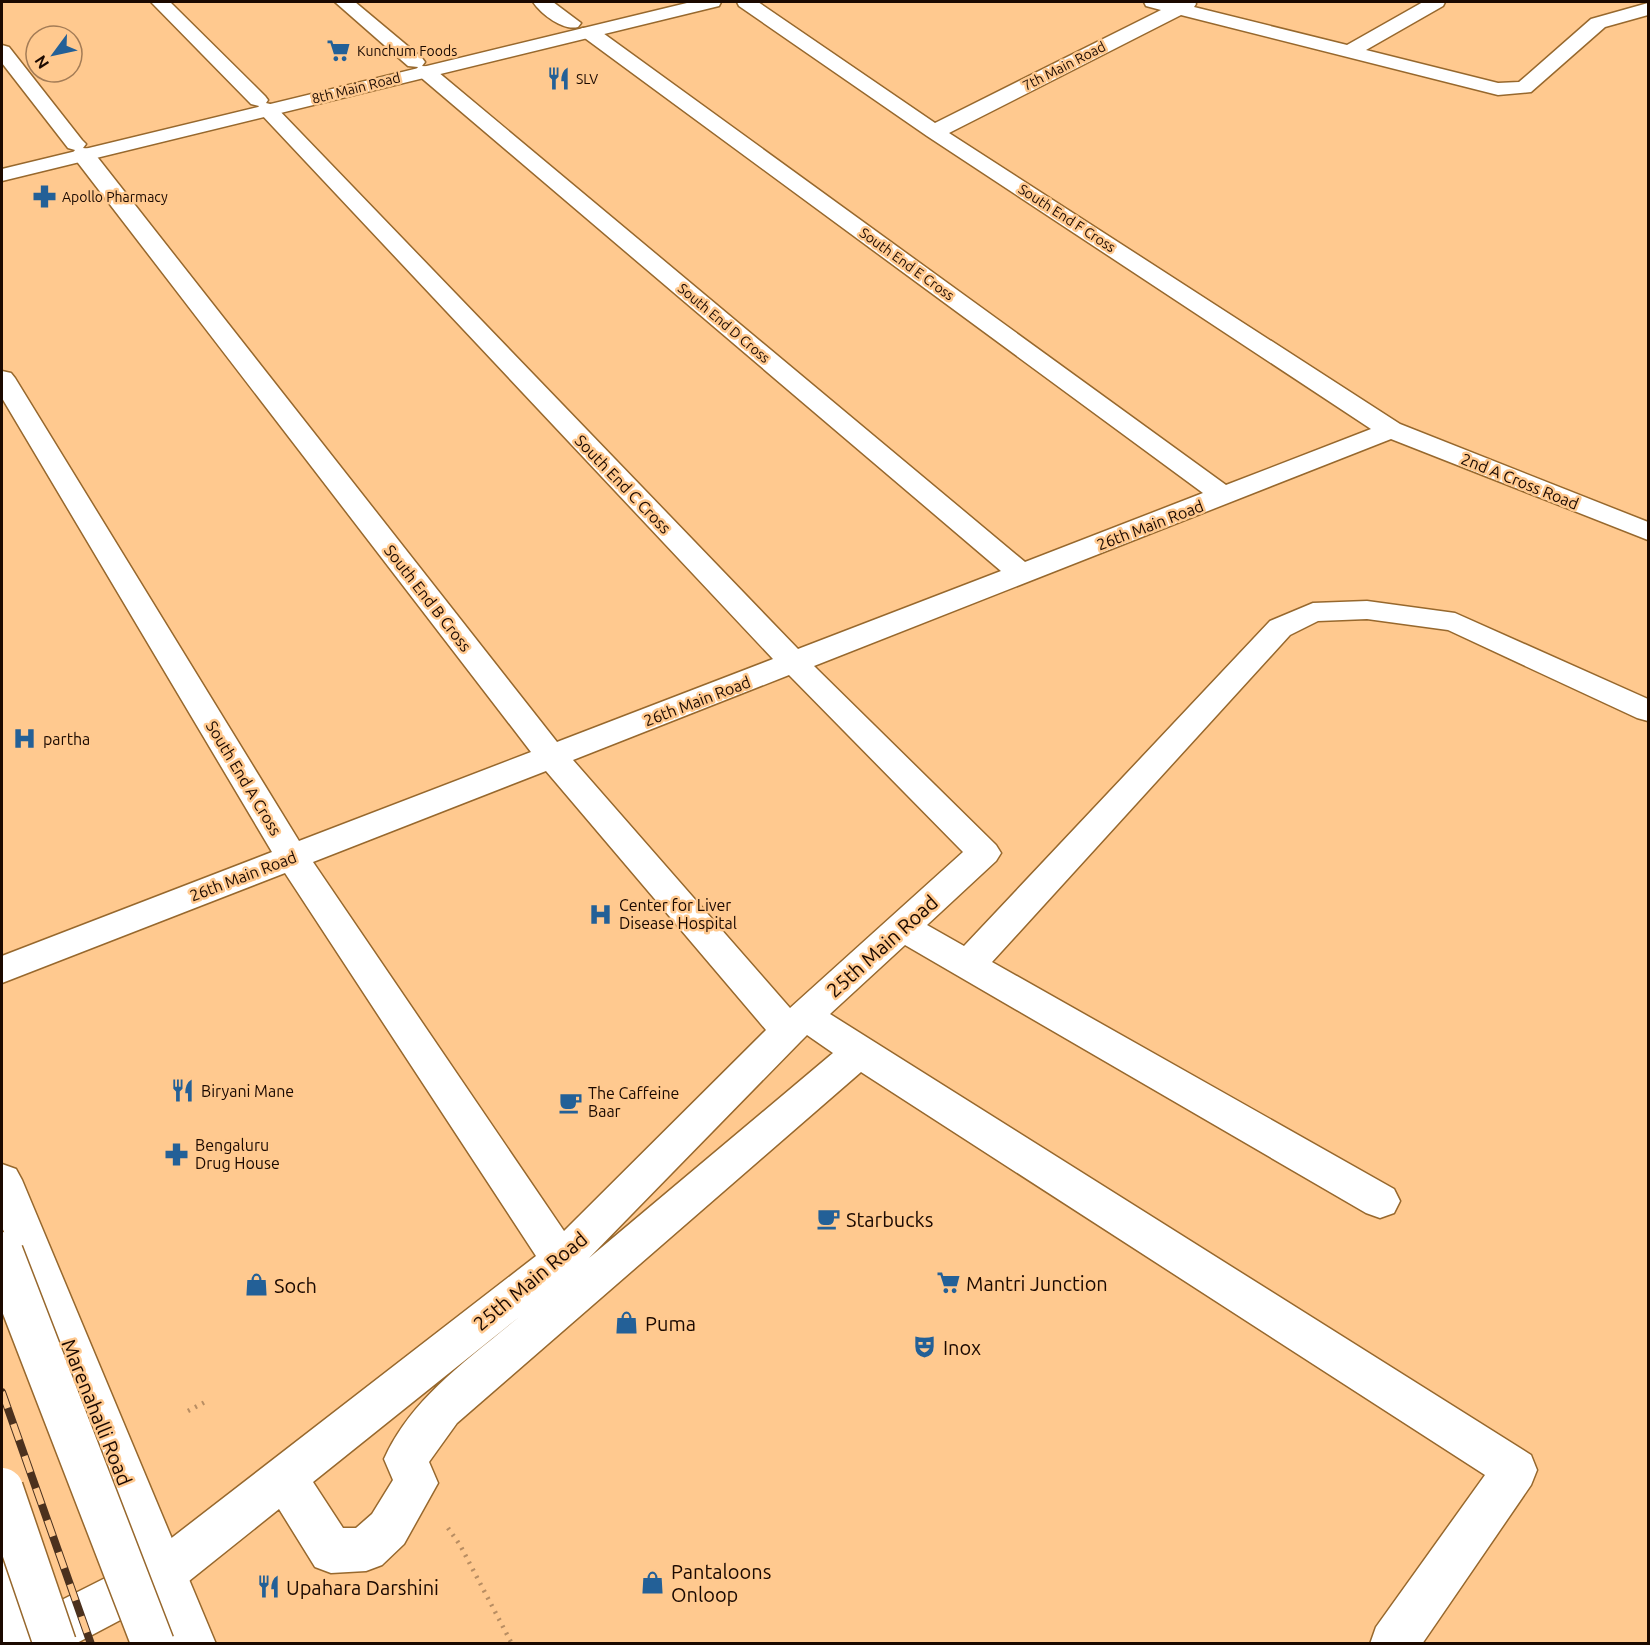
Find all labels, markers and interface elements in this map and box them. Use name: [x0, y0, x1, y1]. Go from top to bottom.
north arrow: [24, 24, 84, 84]
supermarket icon: Kunchum Foods: [326, 38, 352, 64]
street label: 7th Main Road: [1020, 38, 1108, 94]
place label: Kunchum Foods: [357, 43, 457, 59]
text: N: [31, 52, 52, 72]
restaurant icon: SLV: [545, 66, 571, 92]
street label: 8th Main Road: [310, 69, 402, 107]
place label: SLV: [576, 71, 598, 87]
street label: South End F Cross: [1016, 181, 1118, 255]
pharmacy icon: Apollo Pharmacy: [31, 184, 57, 210]
place label: Apollo Pharmacy: [62, 189, 168, 205]
street label: South End E Cross: [857, 224, 957, 304]
street label: South End D Cross: [675, 280, 773, 366]
street label: South End C Cross: [571, 431, 675, 537]
street label: 2nd A Cross Road: [1459, 449, 1581, 513]
street label: 26th Main Road: [1094, 496, 1206, 554]
street label: South End B Cross: [381, 541, 475, 655]
street label: 26th Main Road: [641, 672, 753, 730]
street label: South End A Cross: [203, 718, 285, 839]
hospital icon: partha: [12, 726, 38, 752]
place label: partha: [43, 730, 90, 748]
street label: 26th Main Road: [187, 847, 299, 905]
street label: 25th Main Road: [822, 890, 942, 1002]
place label: Center for Liver Disease Hospital: [619, 896, 737, 932]
hospital icon: Center for Liver Disease Hospital: [588, 901, 614, 927]
restaurant icon: Biryani Mane: [170, 1078, 196, 1104]
place label: Biryani Mane: [201, 1082, 294, 1100]
place label: The Caffeine Baar: [588, 1084, 679, 1120]
cafe icon: The Caffeine Baar: [557, 1089, 583, 1115]
place label: Bengaluru Drug House: [195, 1136, 280, 1172]
pharmacy icon: Bengaluru Drug House: [164, 1141, 190, 1167]
cafe icon: Starbucks: [815, 1206, 841, 1232]
place label: Starbucks: [846, 1208, 933, 1231]
street label: 25th Main Road: [469, 1227, 591, 1335]
supermarket icon: Mantri Junction: [935, 1270, 961, 1296]
shop icon: Soch: [243, 1272, 269, 1298]
place label: Mantri Junction: [966, 1272, 1108, 1295]
place label: Soch: [274, 1274, 317, 1297]
shop icon: Puma: [614, 1310, 640, 1336]
place label: Puma: [645, 1312, 696, 1335]
theatre icon: Inox: [912, 1334, 938, 1360]
street label: Marenahalli Road: [57, 1336, 137, 1488]
place label: Inox: [943, 1336, 981, 1359]
place label: Pantaloons Onloop: [671, 1560, 771, 1606]
shop icon: Pantaloons Onloop: [640, 1570, 666, 1596]
restaurant icon: Upahara Darshini: [255, 1574, 281, 1600]
place label: Upahara Darshini: [286, 1576, 439, 1599]

